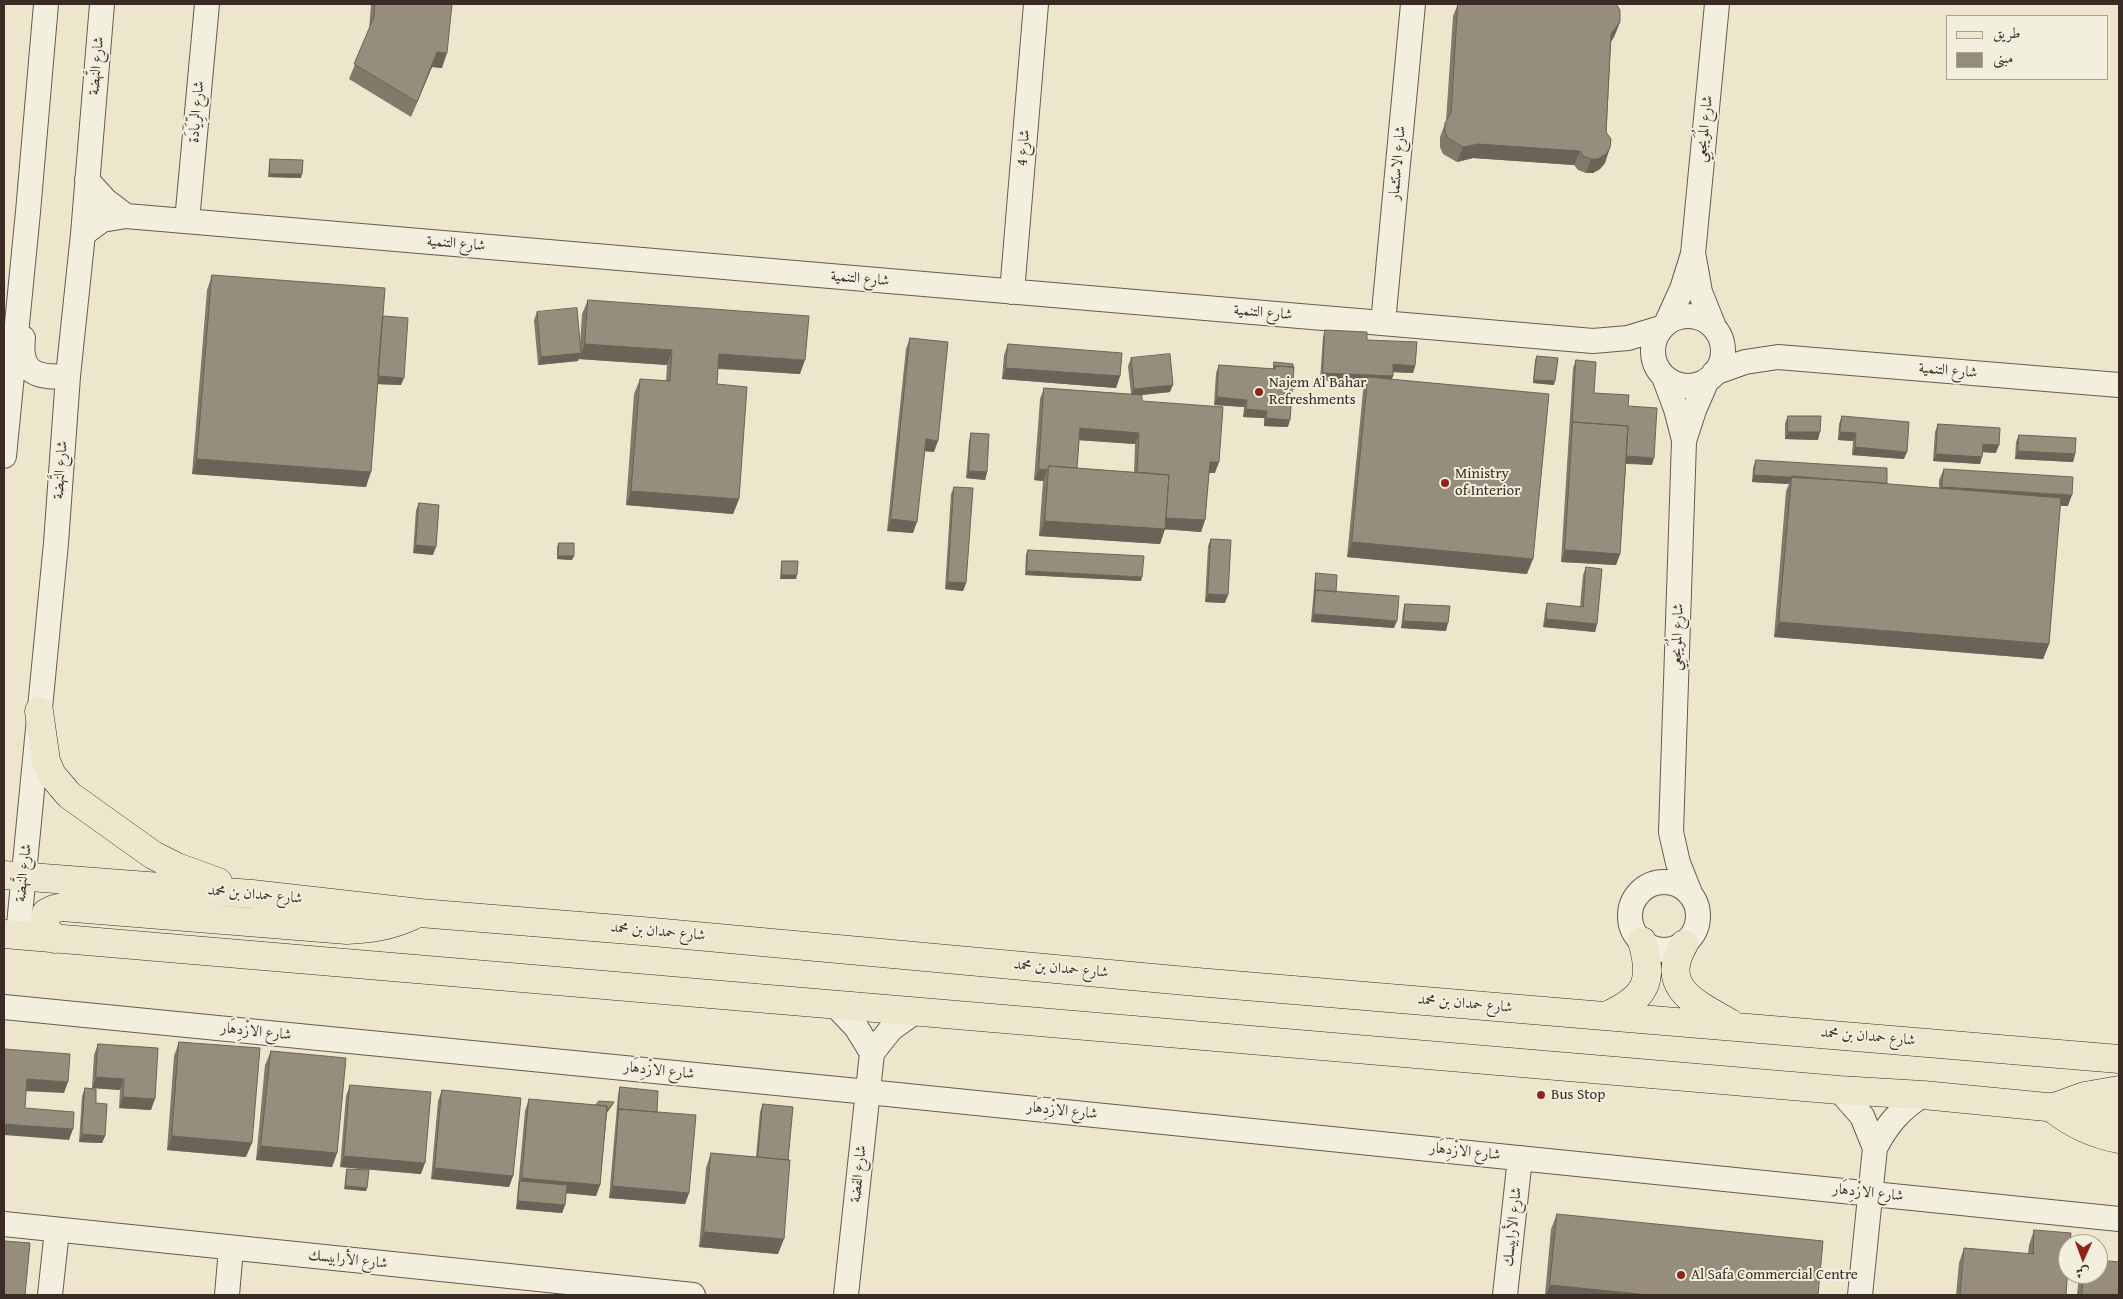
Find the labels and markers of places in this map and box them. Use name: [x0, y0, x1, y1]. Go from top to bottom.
place label: Najem Al Bahar Refreshments: [1269, 374, 1366, 409]
marker: Najem Al Bahar Refreshments: [1253, 386, 1265, 398]
place label: Ministry of Interior: [1455, 465, 1520, 500]
marker: Ministry of Interior: [1439, 477, 1451, 489]
place label: Bus Stop: [1551, 1086, 1605, 1104]
marker: Bus Stop: [1535, 1089, 1547, 1101]
place label: Al Safa Commercial Centre: [1691, 1266, 1858, 1284]
marker: Al Safa Commercial Centre: [1675, 1269, 1687, 1281]

